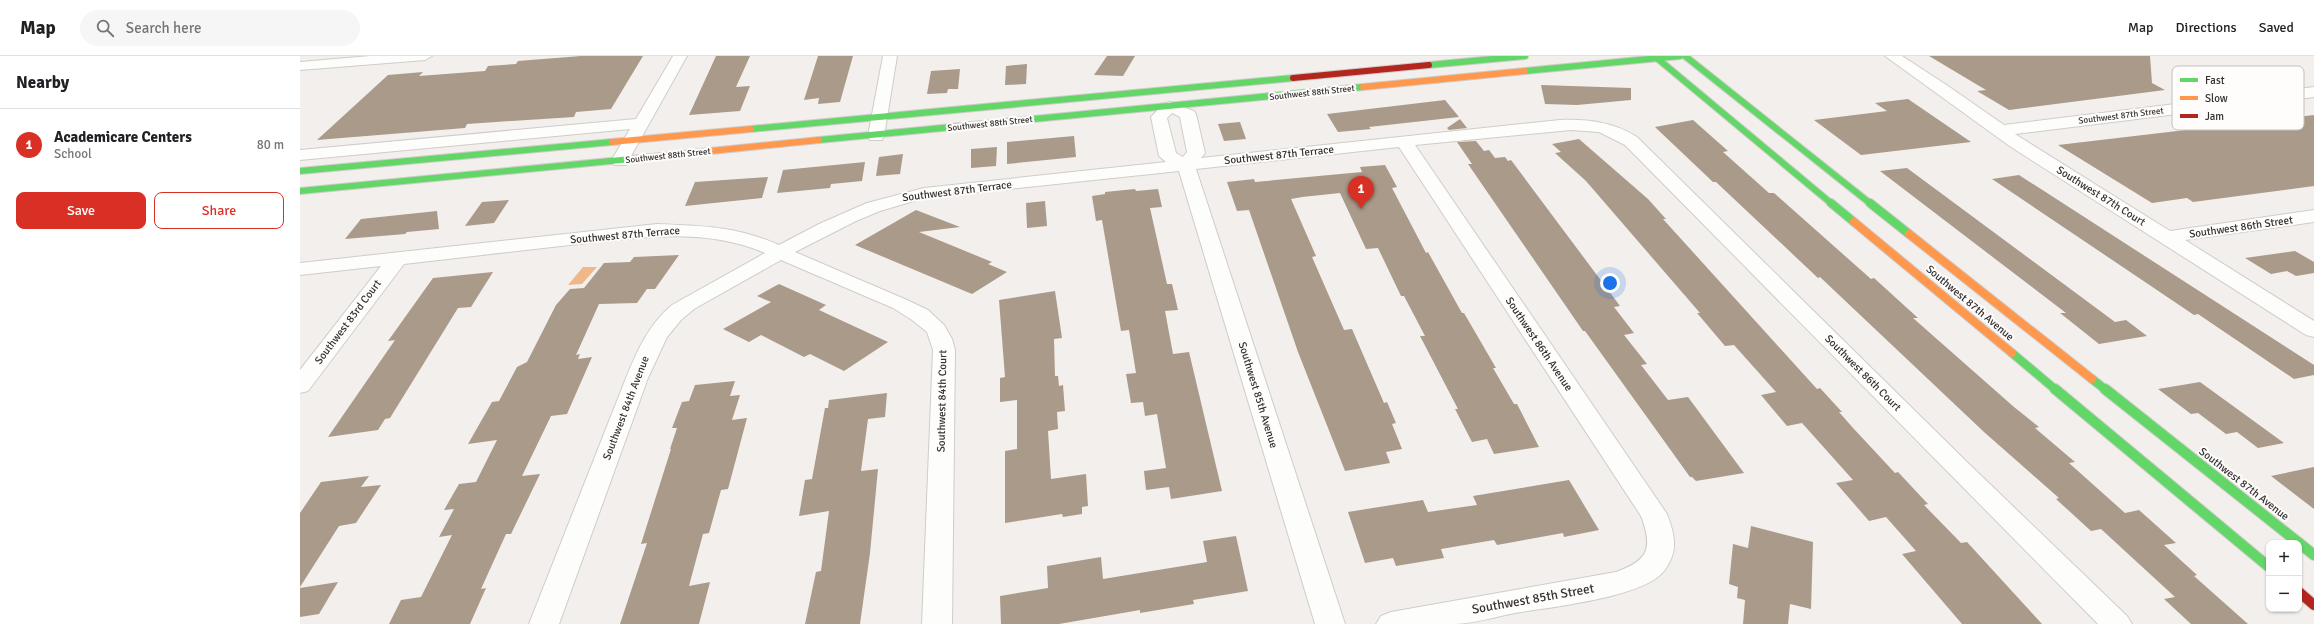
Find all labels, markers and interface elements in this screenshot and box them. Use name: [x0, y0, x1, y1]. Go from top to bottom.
search box: [80, 10, 360, 46]
text: Map: [20, 16, 56, 40]
icon: search: [94, 17, 116, 39]
text: Search here: [126, 19, 201, 37]
text: Map: [2128, 19, 2154, 36]
text: Directions: [2176, 19, 2237, 36]
text: Saved: [2259, 19, 2294, 36]
legend: [2172, 66, 2304, 130]
text: Nearby: [16, 72, 69, 93]
text: Fast: [2205, 74, 2225, 87]
street label: Southwest 88th Street: [1269, 83, 1355, 103]
text: Slow: [2205, 92, 2228, 105]
street label: Southwest 87th Street: [2078, 105, 2164, 127]
text: Jam: [2205, 110, 2224, 123]
street label: Southwest 88th Street: [947, 114, 1033, 134]
text: Academicare Centers: [54, 128, 192, 146]
text: 1: [25, 137, 33, 153]
text: 80 m: [257, 137, 284, 153]
street label: Southwest 87th Terrace: [1224, 143, 1334, 167]
text: School: [54, 146, 92, 162]
street label: Southwest 88th Street: [625, 146, 711, 166]
street label: Southwest 87th Court: [2054, 163, 2148, 229]
pin: 1: [1348, 176, 1374, 209]
street label: Southwest 87th Terrace: [902, 178, 1012, 204]
button: Save: [16, 192, 146, 229]
button: Share: [154, 192, 284, 229]
street label: Southwest 86th Street: [2188, 213, 2294, 241]
street label: Southwest 87th Terrace: [570, 224, 680, 246]
street label: Southwest 87th Avenue: [1924, 263, 2016, 343]
your location: [1600, 273, 1620, 293]
street label: Southwest 83rd Court: [312, 277, 384, 367]
street label: Southwest 86th Avenue: [1503, 295, 1575, 393]
street label: Southwest 86th Court: [1822, 332, 1904, 414]
street label: Southwest 85th Avenue: [1236, 340, 1280, 450]
street label: Southwest 84th Court: [935, 350, 949, 452]
street label: Southwest 84th Avenue: [600, 354, 652, 462]
street label: Southwest 87th Avenue: [2196, 445, 2292, 523]
map controls: [2266, 540, 2302, 612]
button: +: [2266, 540, 2302, 576]
button: −: [2266, 576, 2302, 612]
street label: Southwest 85th Street: [1471, 580, 1596, 618]

